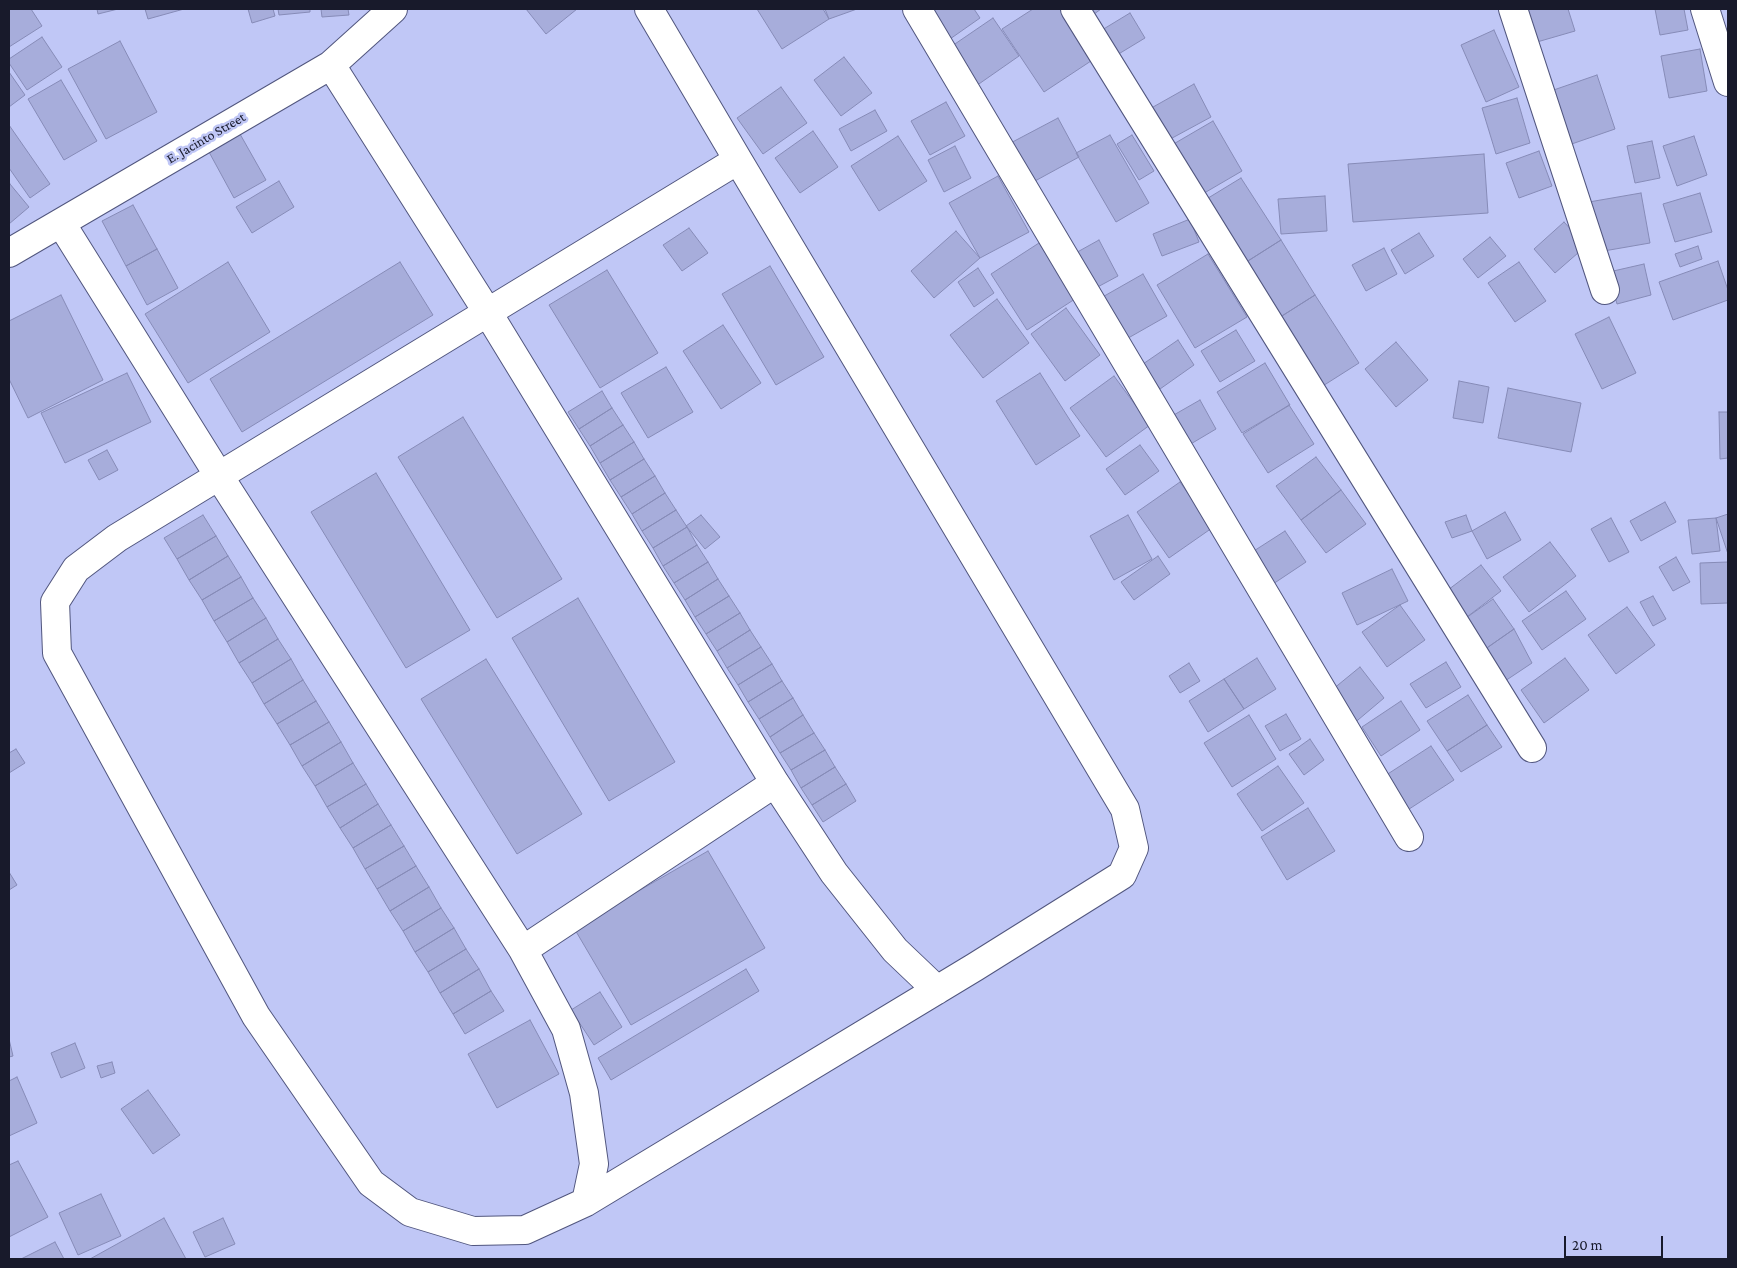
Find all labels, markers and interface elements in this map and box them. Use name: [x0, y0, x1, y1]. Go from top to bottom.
street label: E. Jacinto Street: [164, 109, 248, 167]
scale bar: [1567, 1226, 1666, 1258]
text: 20 m: [1572, 1237, 1603, 1253]

